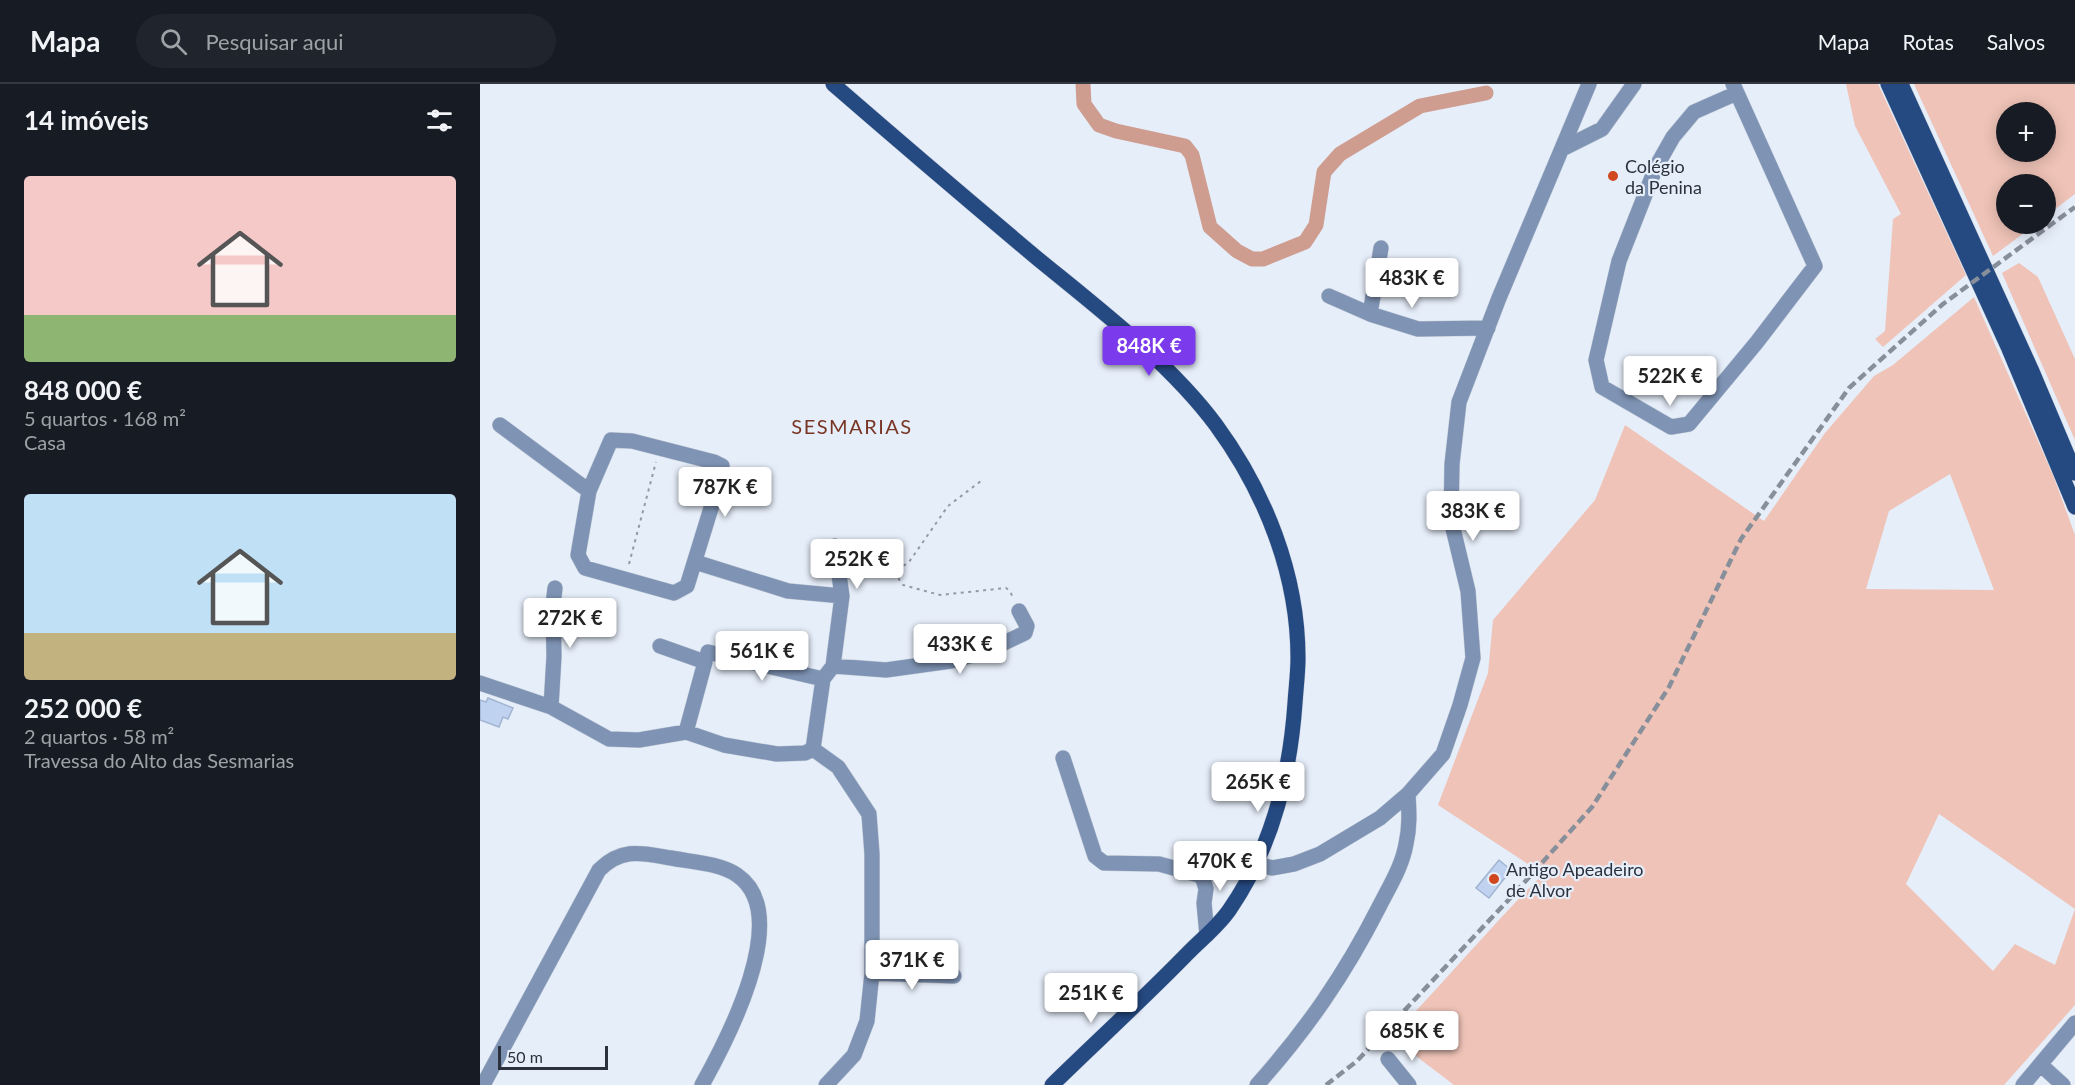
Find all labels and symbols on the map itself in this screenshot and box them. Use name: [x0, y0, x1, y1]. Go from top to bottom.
place label: Colégio da Penina: [1625, 155, 1702, 198]
marker: Colégio da Penina: [1606, 169, 1620, 183]
pin: 483K €: [1363, 258, 1461, 309]
pin: 848K €: [1100, 326, 1198, 377]
pin: 522K €: [1621, 356, 1719, 407]
district label: SESMARIAS: [791, 414, 913, 438]
pin: 787K €: [676, 467, 774, 518]
pin: 383K €: [1424, 491, 1522, 542]
pin: 252K €: [808, 539, 906, 590]
pin: 272K €: [521, 598, 619, 649]
pin: 433K €: [911, 624, 1009, 675]
pin: 561K €: [713, 631, 811, 682]
pin: 265K €: [1209, 762, 1307, 813]
pin: 470K €: [1171, 841, 1269, 892]
place label: Antigo Apeadeiro de Alvor: [1506, 858, 1644, 901]
marker: Antigo Apeadeiro de Alvor: [1487, 872, 1501, 886]
pin: 371K €: [863, 940, 961, 991]
pin: 251K €: [1042, 973, 1140, 1024]
pin: 685K €: [1363, 1011, 1461, 1062]
scale bar: [498, 1043, 608, 1070]

